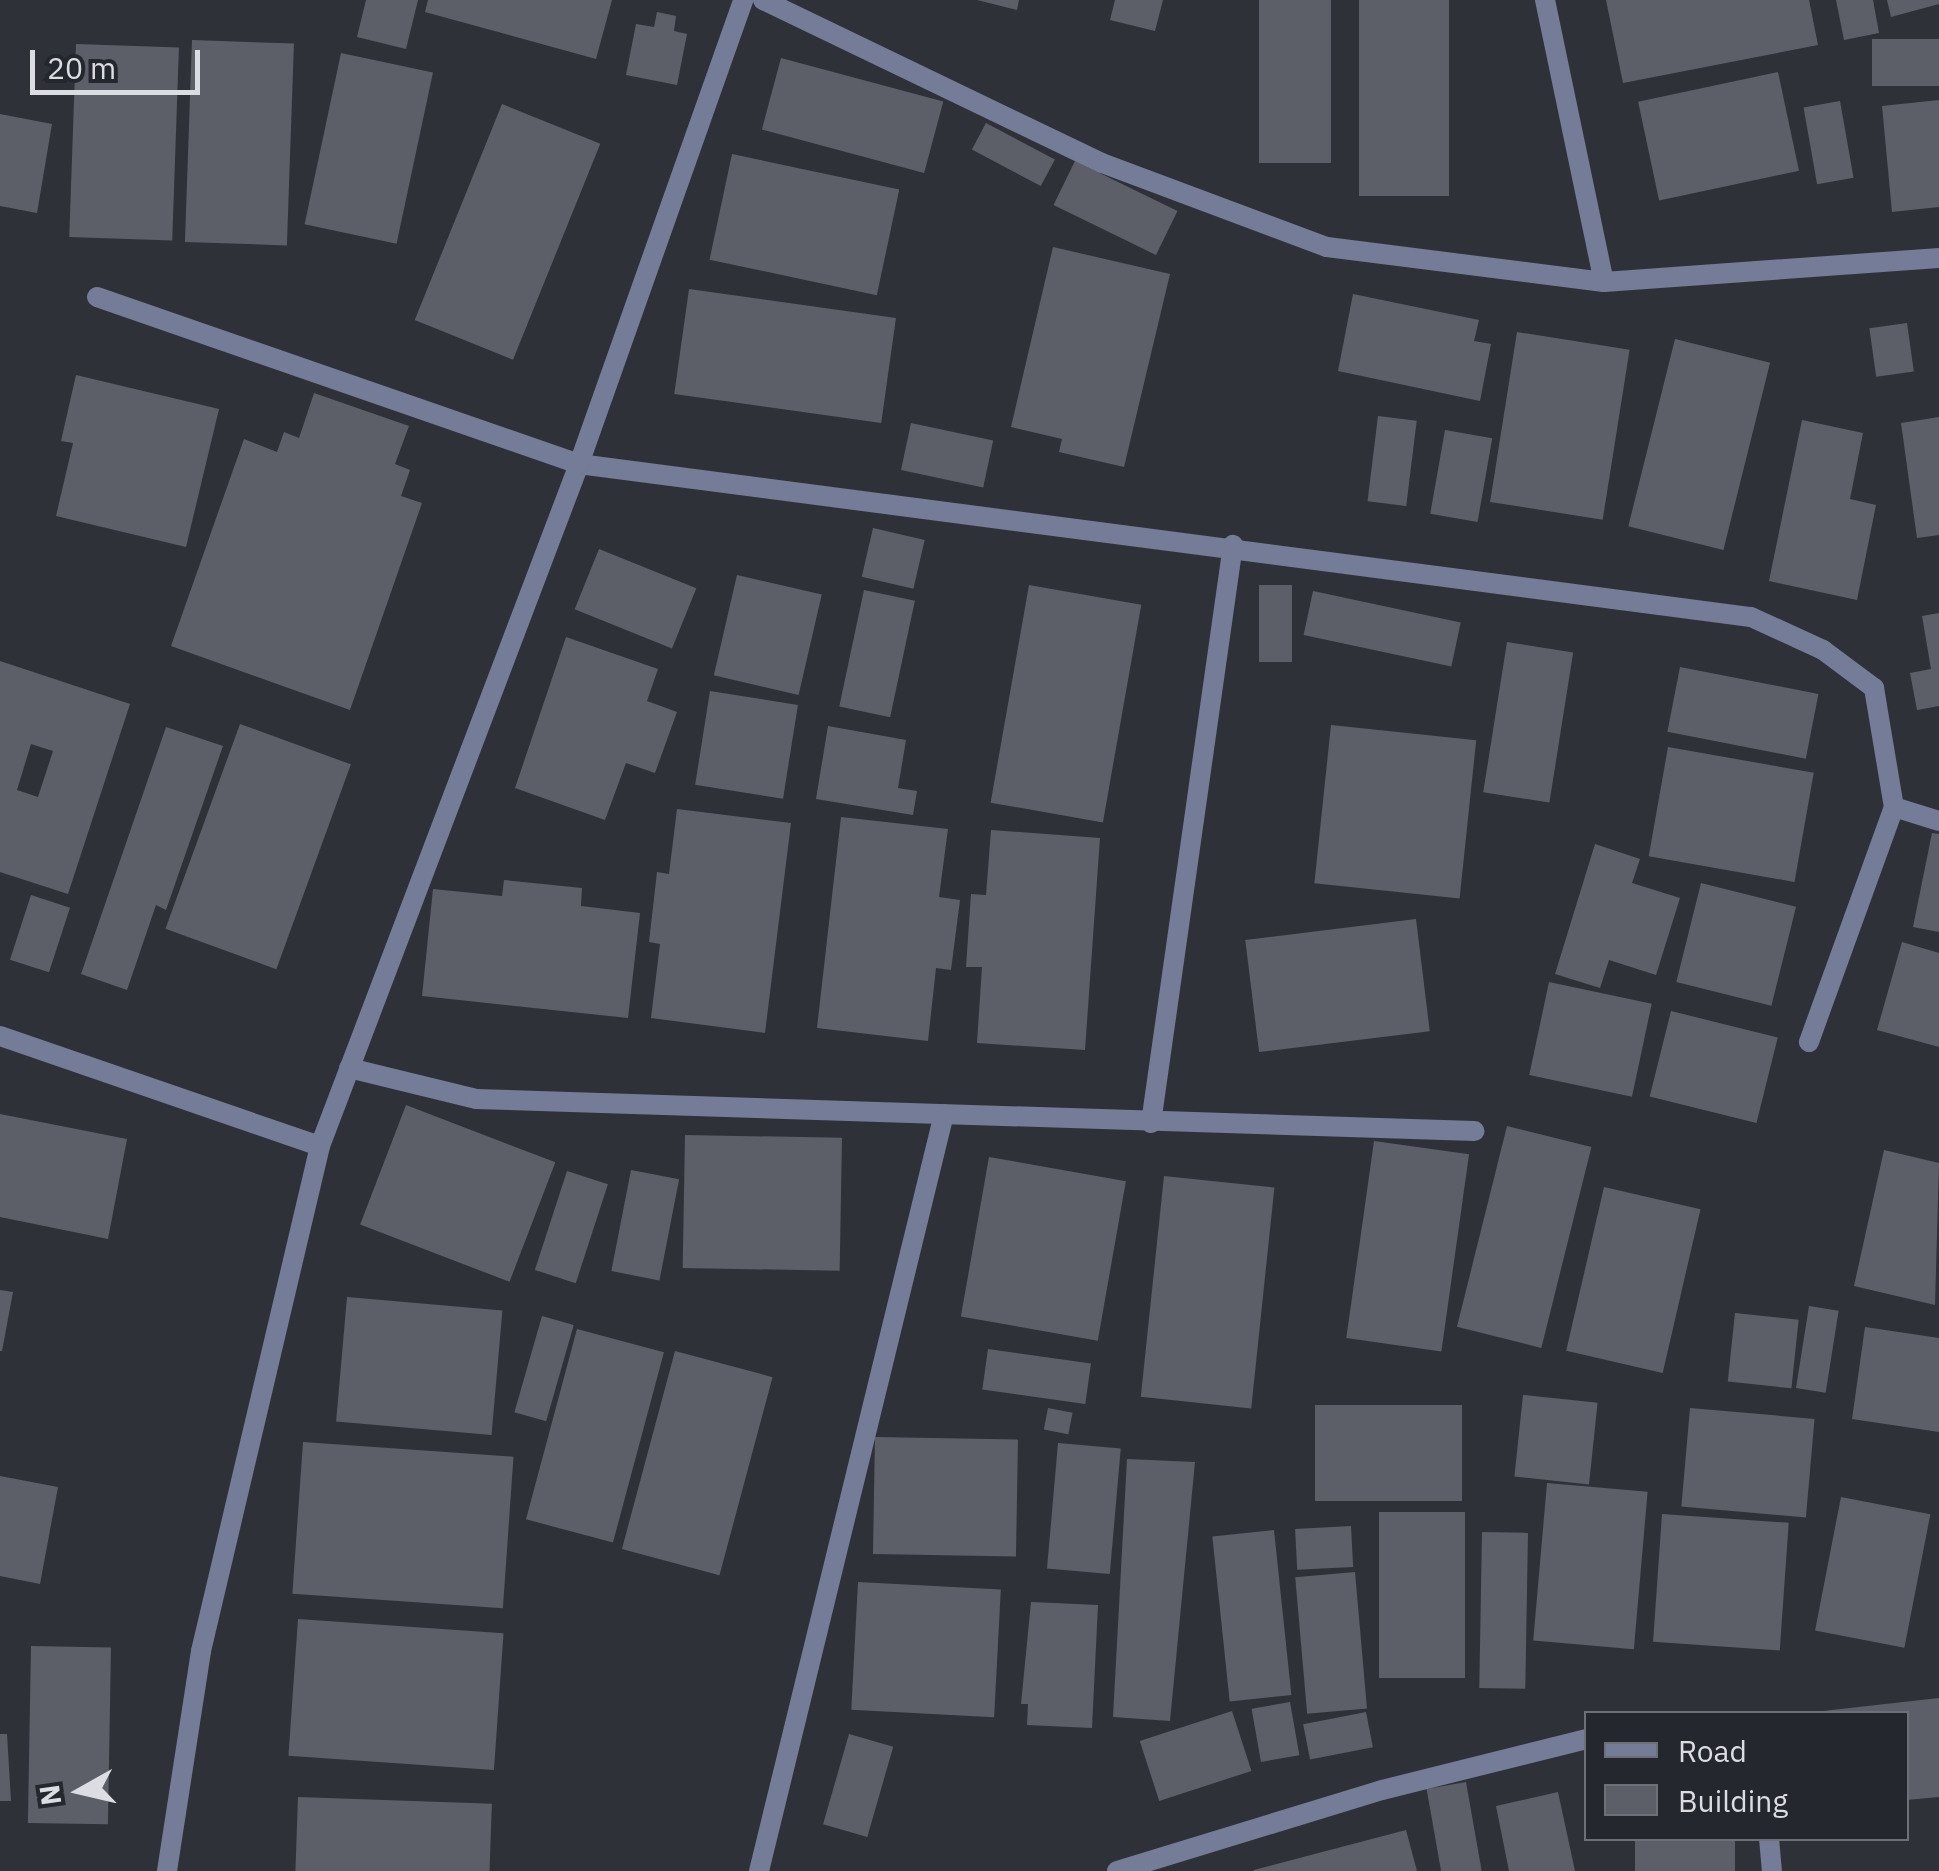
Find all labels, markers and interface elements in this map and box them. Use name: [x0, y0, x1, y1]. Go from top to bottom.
scale bar: [35, 30, 205, 92]
text: 20 m: [47, 48, 116, 87]
legend: [1584, 1711, 1909, 1841]
text: Road: [1678, 1731, 1747, 1770]
north arrow: [30, 1741, 130, 1841]
text: Building: [1678, 1781, 1788, 1820]
text: N: [30, 1783, 70, 1808]

